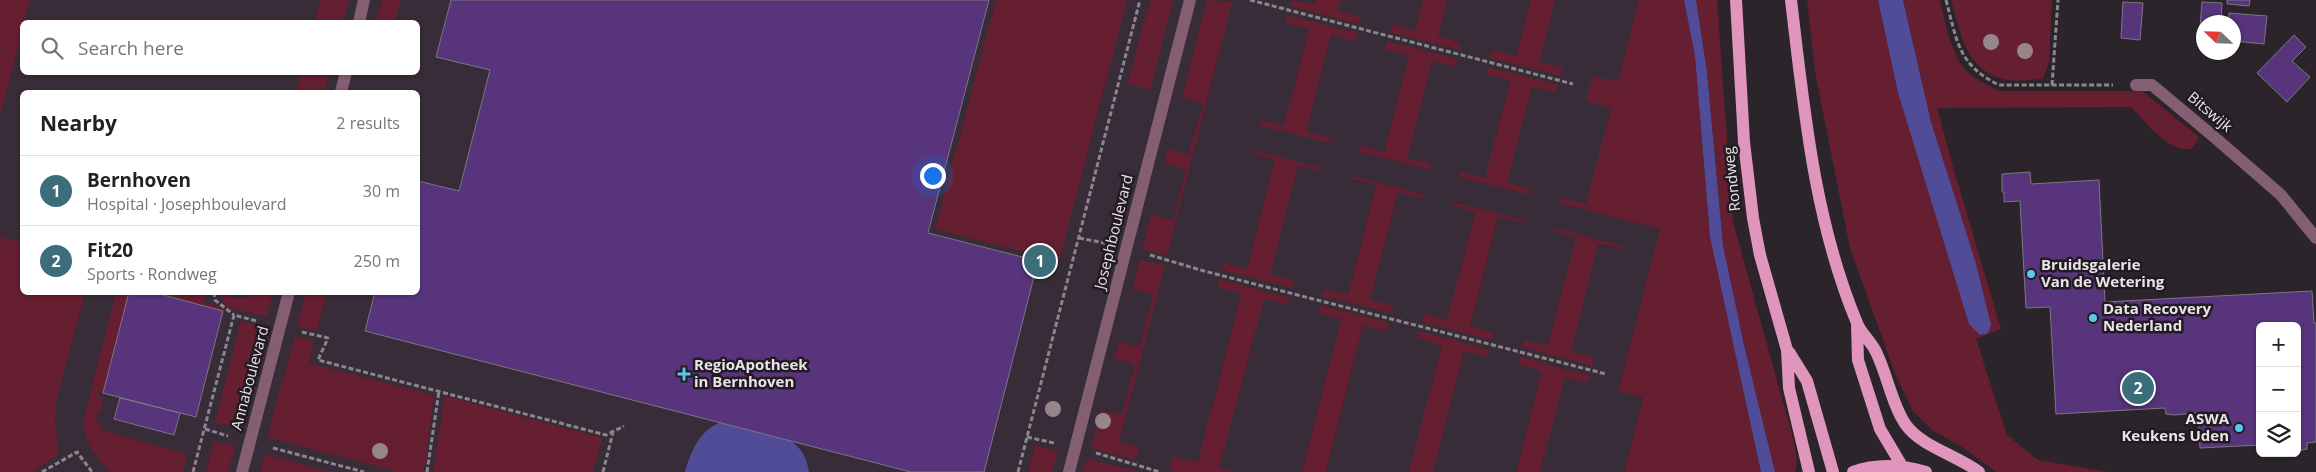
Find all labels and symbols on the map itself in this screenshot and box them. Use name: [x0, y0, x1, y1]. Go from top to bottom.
north arrow: [2196, 15, 2241, 60]
street label: Bitswijk: [2184, 87, 2237, 136]
street label: Rondweg: [1718, 146, 1744, 212]
your location: [920, 163, 946, 189]
street label: Josephboulevard: [1089, 172, 1137, 293]
pin: 1: [1024, 242, 1056, 280]
place label: Bruidsgalerie Van de Wetering: [2041, 254, 2165, 291]
marker: Bruidsgalerie Van de Wetering: [2025, 268, 2037, 280]
place label: Data Recovery Nederland: [2103, 298, 2212, 335]
marker: Data Recovery Nederland: [2087, 312, 2099, 324]
street label: Annaboulevard: [226, 323, 273, 432]
place label: RegioApotheek in Bernhoven: [694, 354, 808, 391]
marker: RegioApotheek in Bernhoven: [678, 368, 690, 380]
pin: 2: [2122, 369, 2154, 407]
place label: ASWA Keukens Uden: [2121, 408, 2230, 445]
marker: ASWA Keukens Uden: [2233, 422, 2245, 434]

